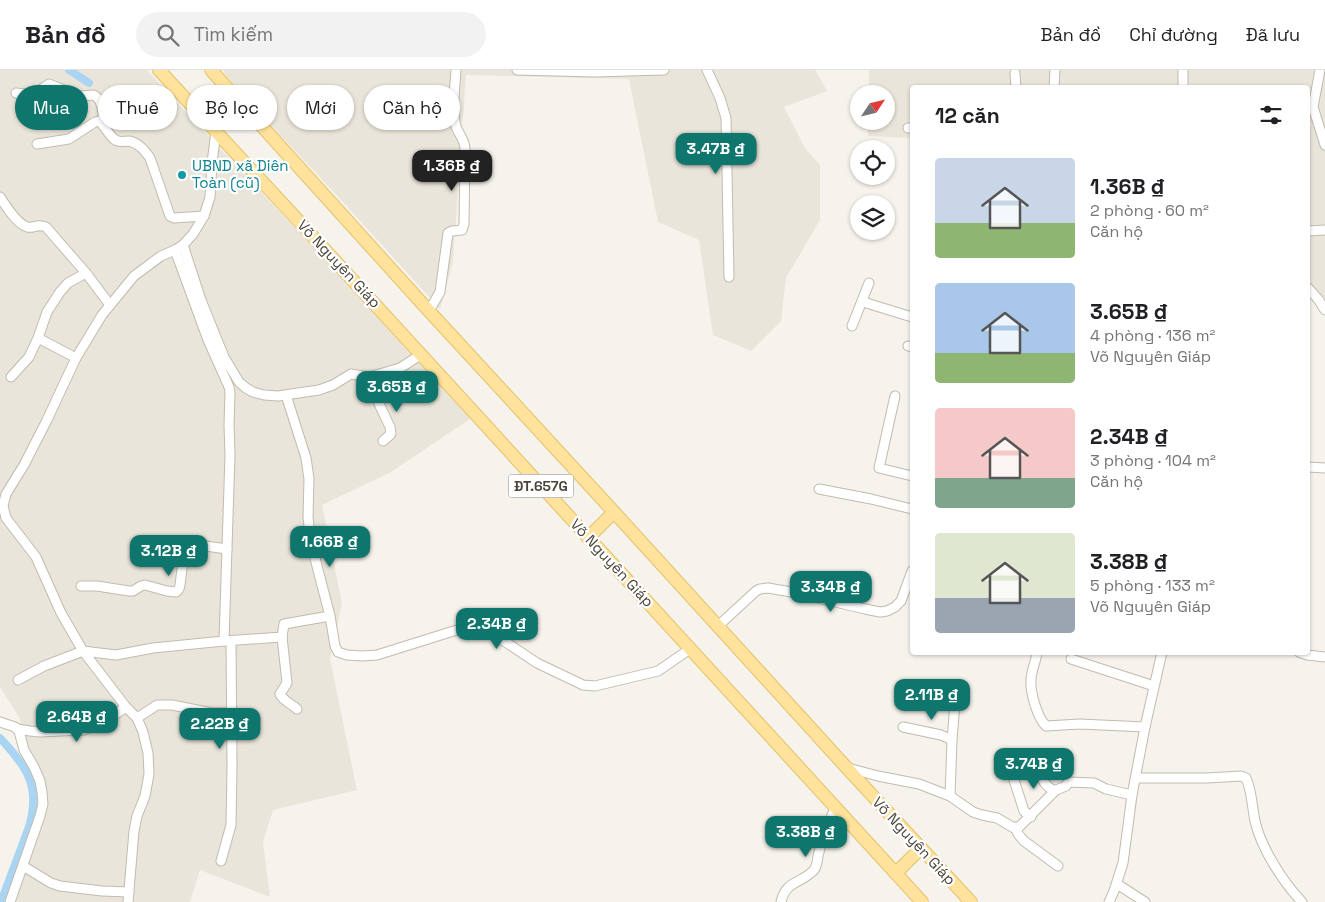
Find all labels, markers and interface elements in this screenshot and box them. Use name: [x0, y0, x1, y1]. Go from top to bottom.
search box: [136, 12, 486, 57]
text: Bản đồ: [25, 19, 106, 50]
icon: search: [154, 21, 182, 49]
text: Tìm kiếm: [194, 22, 273, 47]
text: Bản đồ: [1041, 23, 1101, 46]
text: Chỉ đường: [1129, 23, 1218, 46]
text: Đã lưu: [1246, 23, 1300, 46]
chip: Mua: [15, 85, 88, 130]
chip: Thuê: [98, 85, 177, 130]
chip: Bộ lọc: [187, 85, 277, 130]
chip: Mới: [287, 85, 354, 130]
chip: Căn hộ: [364, 85, 460, 130]
north arrow: [850, 85, 895, 130]
map controls: [850, 85, 895, 240]
icon: filters: [1257, 101, 1285, 129]
text: 12 căn: [935, 102, 1000, 129]
pin: 3.47B ₫: [670, 132, 762, 175]
text: 3.47B ₫: [687, 138, 745, 159]
button: locate: [850, 140, 895, 185]
pin: 1.36B ₫: [406, 150, 498, 192]
text: 1.36B ₫: [423, 155, 481, 176]
place label: UBND xã Diên Toàn (cũ): [192, 156, 289, 193]
marker: UBND xã Diên Toàn (cũ): [176, 169, 188, 181]
text: 1.36B ₫: [1090, 173, 1166, 200]
icon: home: [975, 178, 1035, 238]
button: layers: [850, 195, 895, 240]
text: 2 phòng · 60 m²: [1090, 200, 1209, 221]
street label: Võ Nguyên Giáp: [294, 216, 385, 312]
text: Căn hộ: [1090, 221, 1143, 242]
text: 3.65B ₫: [1090, 298, 1168, 325]
icon: home: [975, 303, 1035, 363]
text: 4 phòng · 136 m²: [1090, 325, 1215, 346]
text: Võ Nguyên Giáp: [1090, 346, 1211, 367]
pin: 3.65B ₫: [351, 370, 443, 413]
text: 3.65B ₫: [367, 376, 427, 397]
text: 2.34B ₫: [1090, 423, 1169, 450]
icon: home: [975, 428, 1035, 488]
text: 3 phòng · 104 m²: [1090, 450, 1216, 471]
text: Căn hộ: [1090, 471, 1143, 492]
road number: ĐT.657G: [508, 474, 574, 498]
street label: Võ Nguyên Giáp: [567, 515, 658, 611]
pin: 1.66B ₫: [284, 526, 376, 568]
text: 1.66B ₫: [301, 531, 359, 552]
pin: 3.12B ₫: [123, 534, 215, 577]
text: 3.12B ₫: [141, 540, 197, 561]
text: 3.38B ₫: [1090, 548, 1168, 575]
icon: home: [975, 553, 1035, 613]
pin: 3.34B ₫: [785, 570, 877, 613]
text: 5 phòng · 133 m²: [1090, 575, 1215, 596]
text: 3.34B ₫: [801, 576, 861, 597]
text: Võ Nguyên Giáp: [1090, 596, 1211, 617]
pin: 2.34B ₫: [451, 608, 543, 650]
text: 2.34B ₫: [467, 613, 527, 634]
pin: 2.11B ₫: [886, 678, 978, 721]
text: 2.11B ₫: [905, 684, 959, 705]
pin: 2.64B ₫: [31, 700, 123, 743]
text: 2.64B ₫: [47, 706, 107, 727]
pin: 2.22B ₫: [174, 708, 266, 750]
text: 2.22B ₫: [190, 713, 250, 734]
pin: 3.74B ₫: [988, 748, 1080, 790]
text: 3.74B ₫: [1005, 753, 1063, 774]
street label: Võ Nguyên Giáp: [869, 793, 960, 889]
pin: 3.38B ₫: [760, 816, 852, 858]
text: 3.38B ₫: [776, 821, 836, 842]

